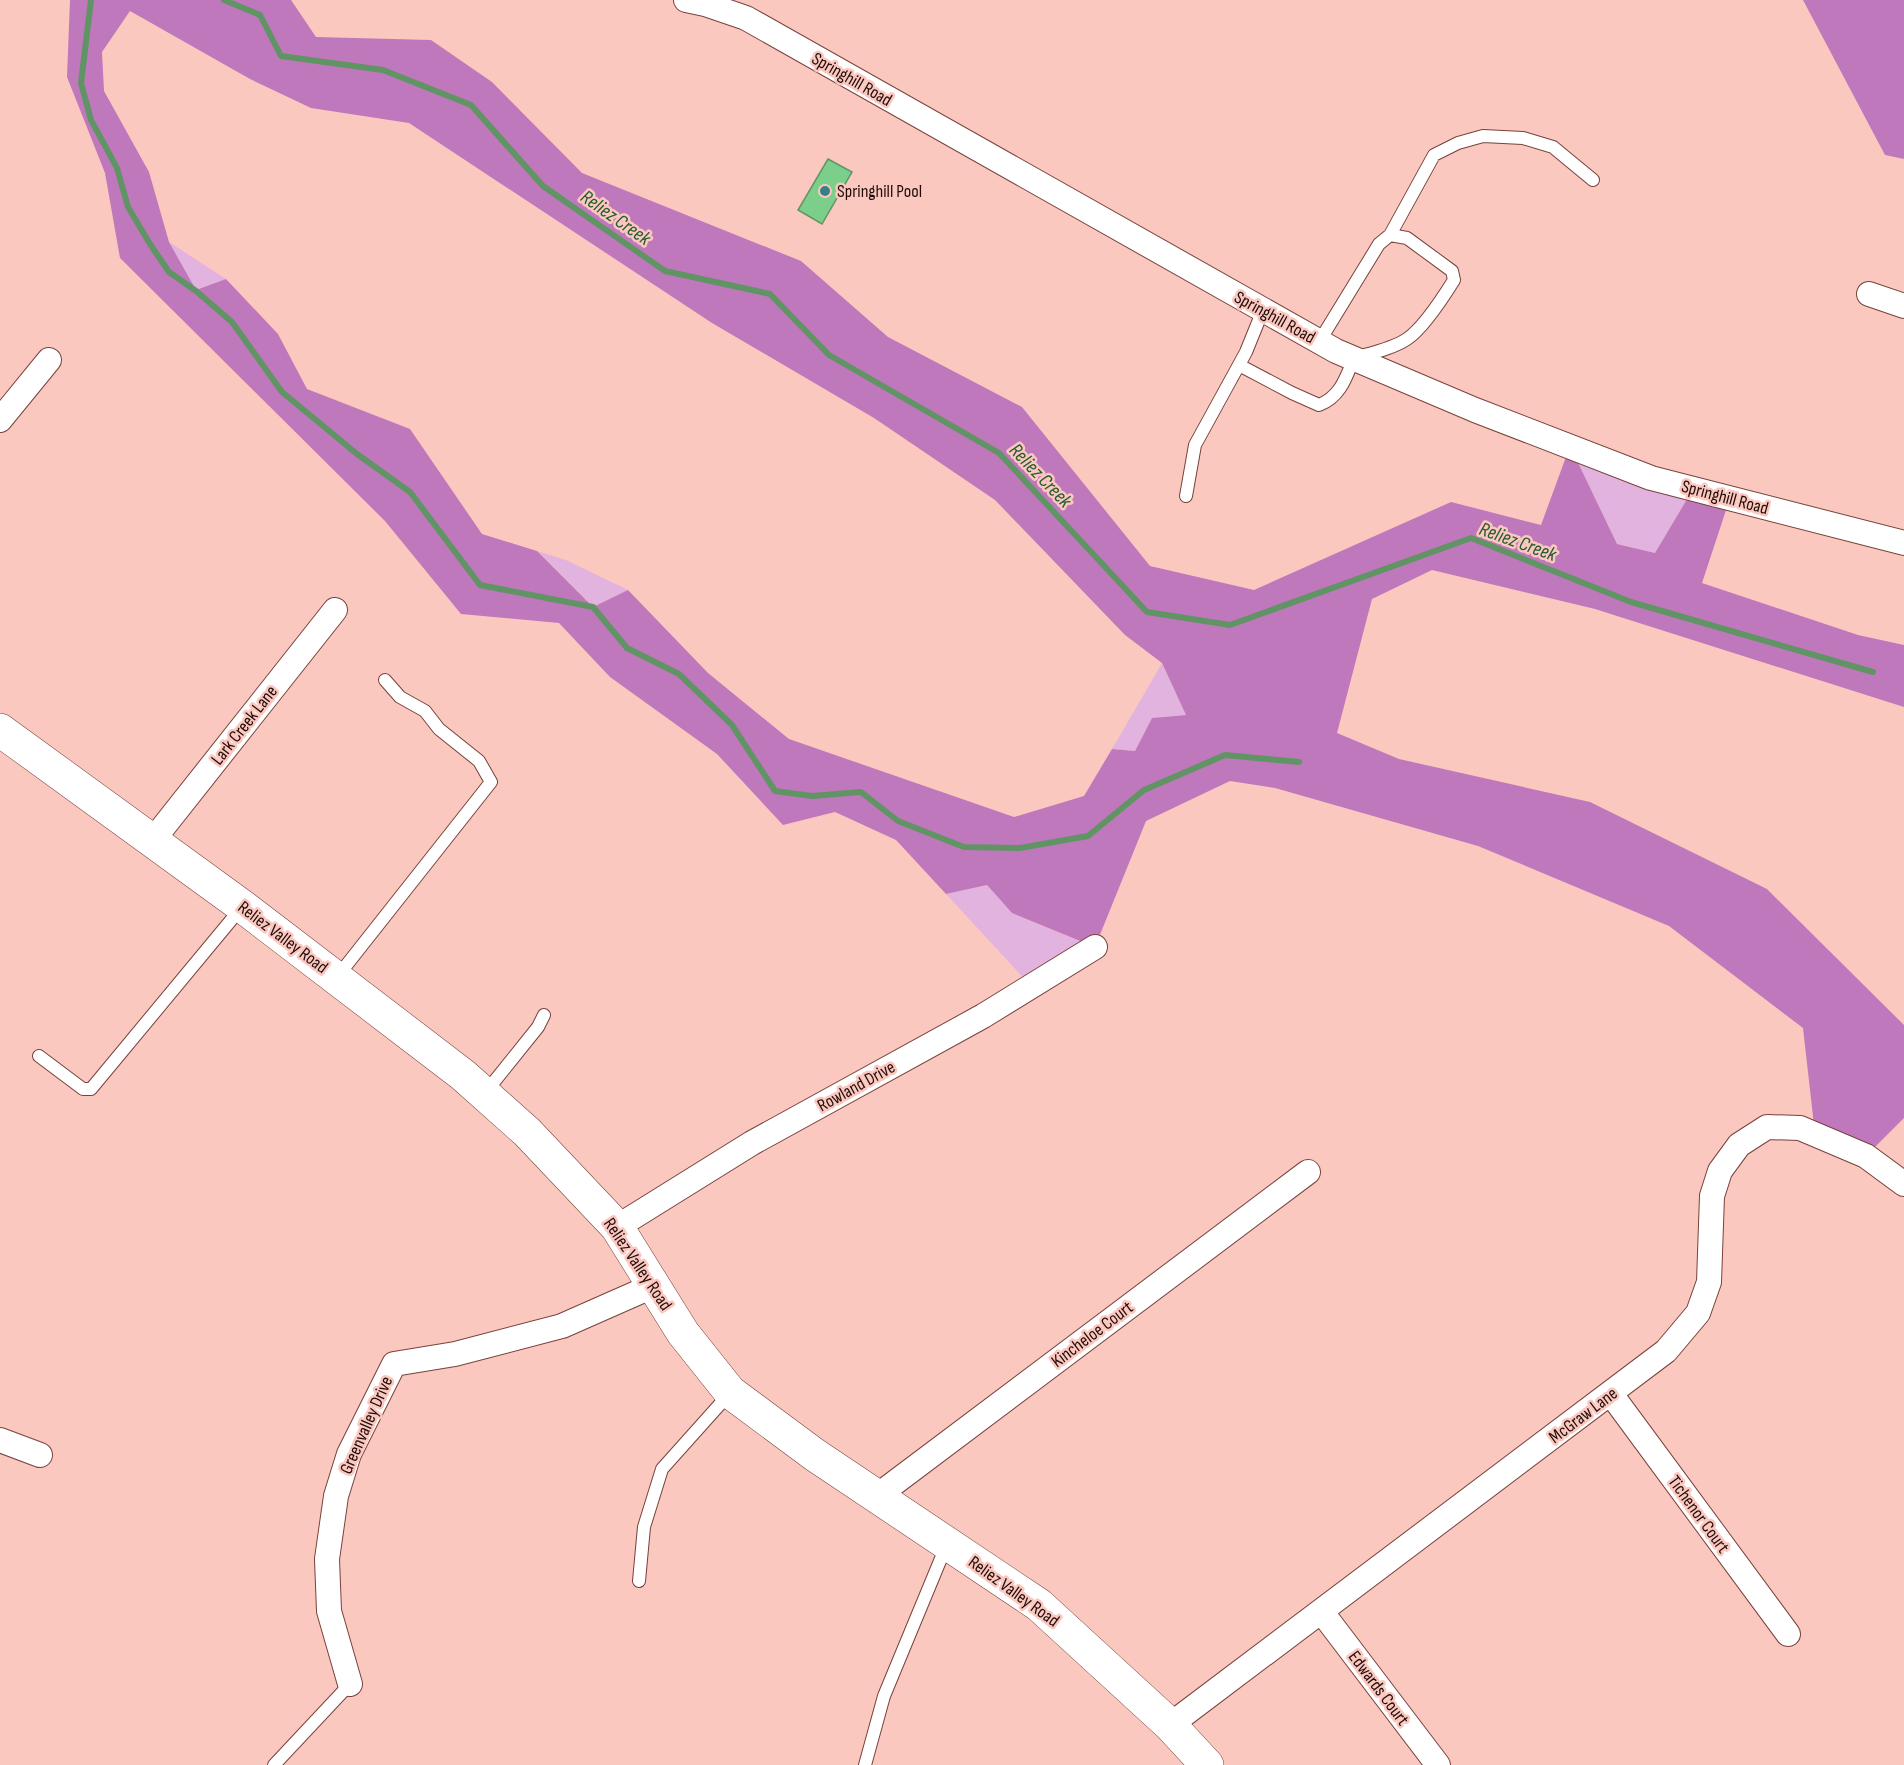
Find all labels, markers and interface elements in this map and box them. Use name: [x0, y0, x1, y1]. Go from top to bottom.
street label: Springhill Road: [808, 48, 896, 111]
place label: Springhill Pool: [837, 181, 922, 202]
marker: Springhill Pool: [818, 184, 832, 198]
water label: Reliez Creek: [576, 185, 656, 251]
street label: Springhill Road: [1231, 287, 1319, 348]
water label: Reliez Creek: [1004, 439, 1077, 513]
street label: Springhill Road: [1679, 476, 1771, 519]
water label: Reliez Creek: [1476, 517, 1560, 567]
street label: Lark Creek Lane: [207, 681, 282, 769]
street label: Reliez Valley Road: [234, 897, 332, 978]
street label: Rowland Drive: [814, 1057, 899, 1116]
street label: Reliez Valley Road: [599, 1214, 676, 1315]
street label: Kincheloe Court: [1047, 1297, 1138, 1372]
street label: Greenvalley Drive: [336, 1373, 397, 1477]
street label: McGraw Lane: [1545, 1383, 1622, 1448]
street label: Tichenor Court: [1664, 1472, 1734, 1557]
street label: Reliez Valley Road: [964, 1551, 1063, 1631]
street label: Edwards Court: [1344, 1647, 1414, 1730]

